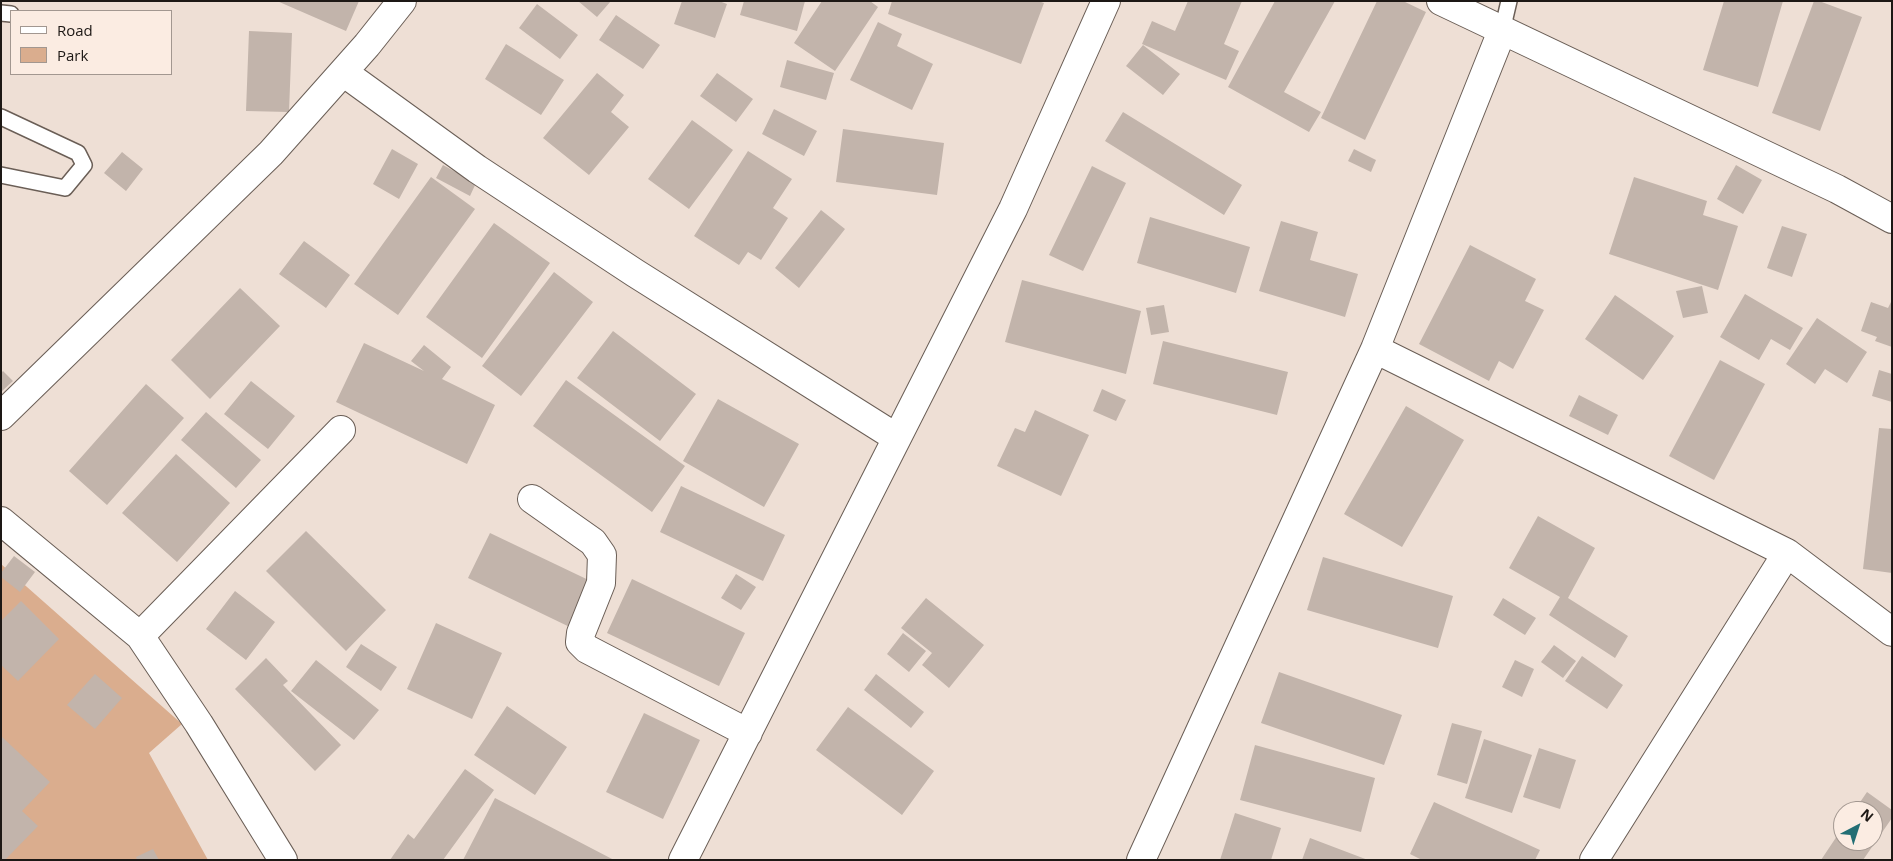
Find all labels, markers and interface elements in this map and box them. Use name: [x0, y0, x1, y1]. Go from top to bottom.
legend: [10, 10, 172, 75]
text: Road: [57, 20, 93, 40]
text: Park: [57, 45, 88, 65]
north arrow: [1833, 801, 1883, 851]
text: N: [1857, 804, 1878, 826]

